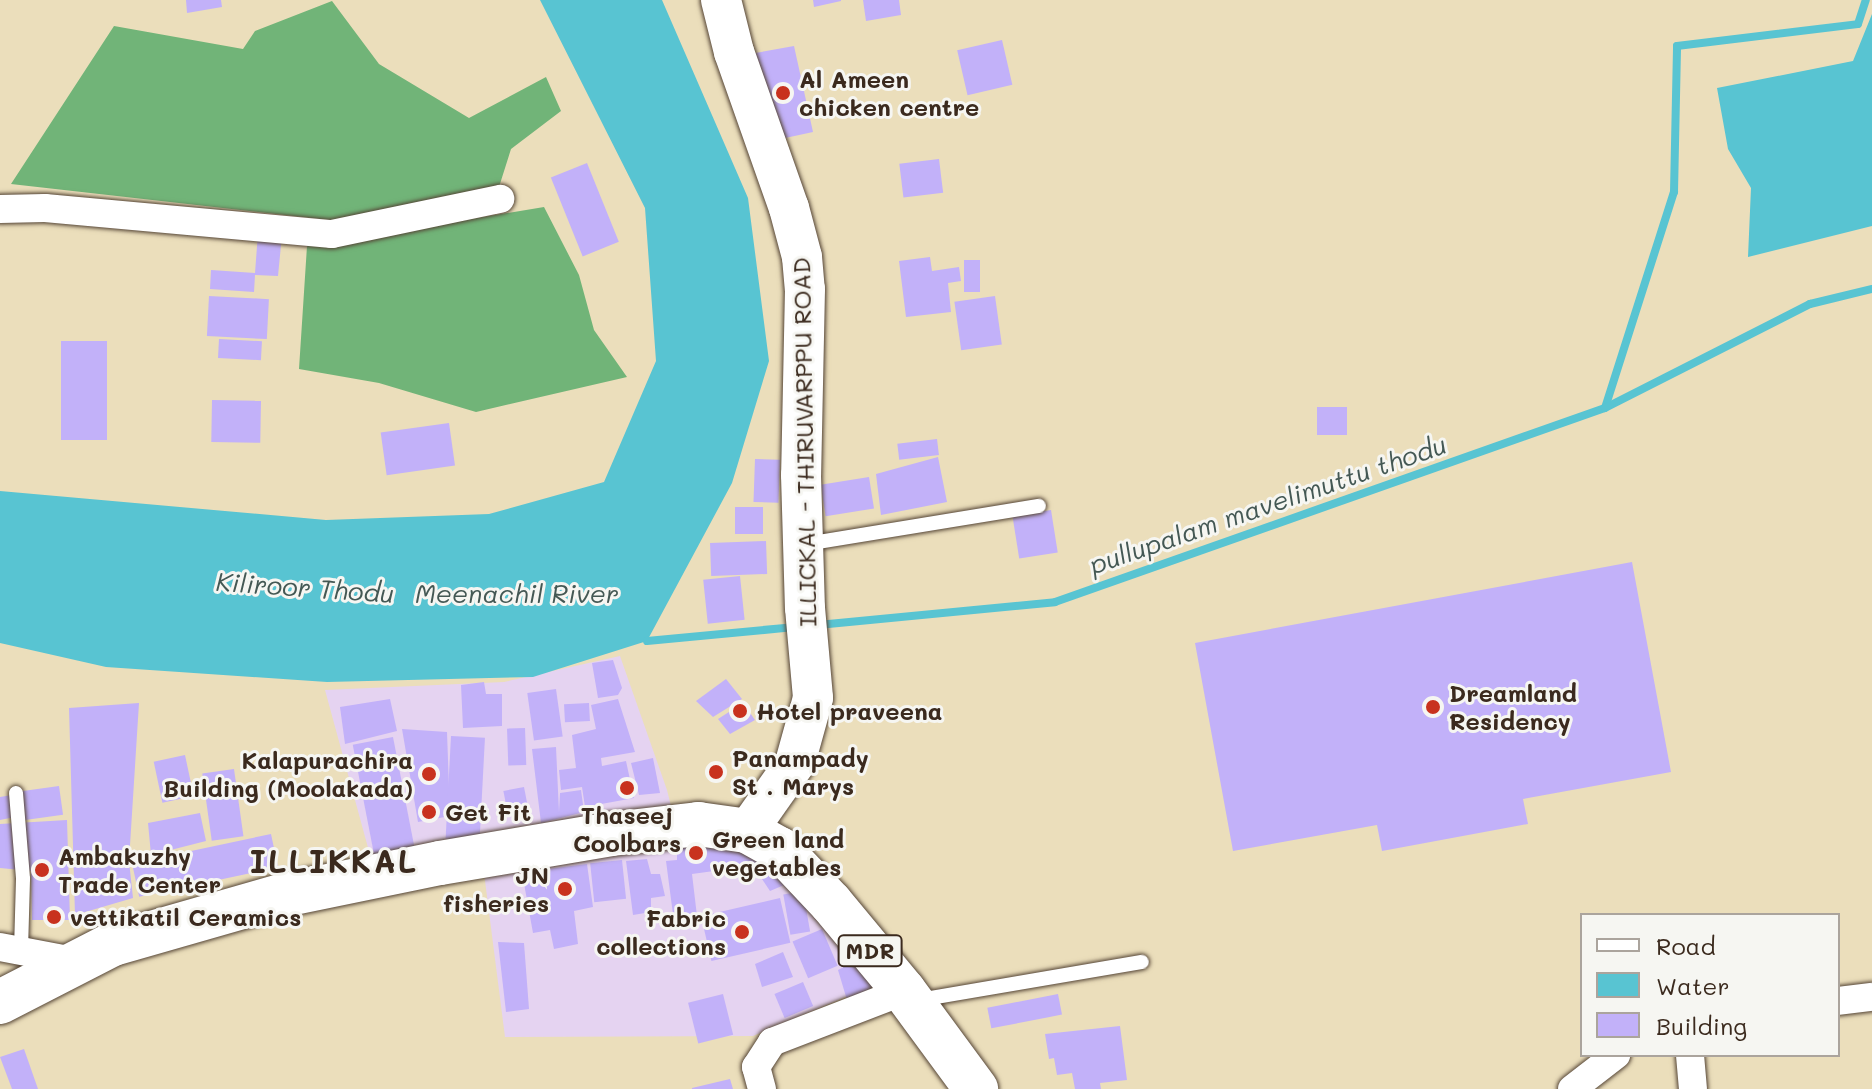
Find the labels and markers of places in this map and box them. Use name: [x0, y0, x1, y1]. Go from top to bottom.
place label: Al Ameen chicken centre: [799, 65, 979, 121]
marker: Al Ameen chicken centre: [774, 84, 792, 102]
place label: Dreamland Residency: [1449, 679, 1577, 735]
place label: Hotel praveena: [756, 697, 942, 725]
marker: Dreamland Residency: [1424, 698, 1442, 716]
marker: Hotel praveena: [731, 702, 749, 720]
place label: Panampady St . Marys: [732, 744, 869, 800]
place label: Kalapurachira Building (Moolakada): [163, 746, 413, 802]
marker: Panampady St . Marys: [707, 763, 725, 781]
marker: Kalapurachira Building (Moolakada): [420, 765, 438, 783]
marker: Thaseej Coolbars: [618, 779, 636, 797]
place label: Get Fit: [445, 798, 531, 826]
place label: Thaseej Coolbars: [573, 801, 681, 857]
marker: Get Fit: [420, 803, 438, 821]
place label: Green land vegetables: [712, 825, 844, 881]
place label: Ambakuzhy Trade Center: [58, 842, 221, 898]
marker: Green land vegetables: [687, 844, 705, 862]
marker: Ambakuzhy Trade Center: [33, 861, 51, 879]
place label: JN fisheries: [443, 861, 549, 917]
marker: JN fisheries: [556, 880, 574, 898]
place label: vettikatil Ceramics: [70, 903, 301, 931]
place label: Fabric collections: [596, 904, 726, 960]
marker: vettikatil Ceramics: [45, 908, 63, 926]
marker: Fabric collections: [733, 923, 751, 941]

